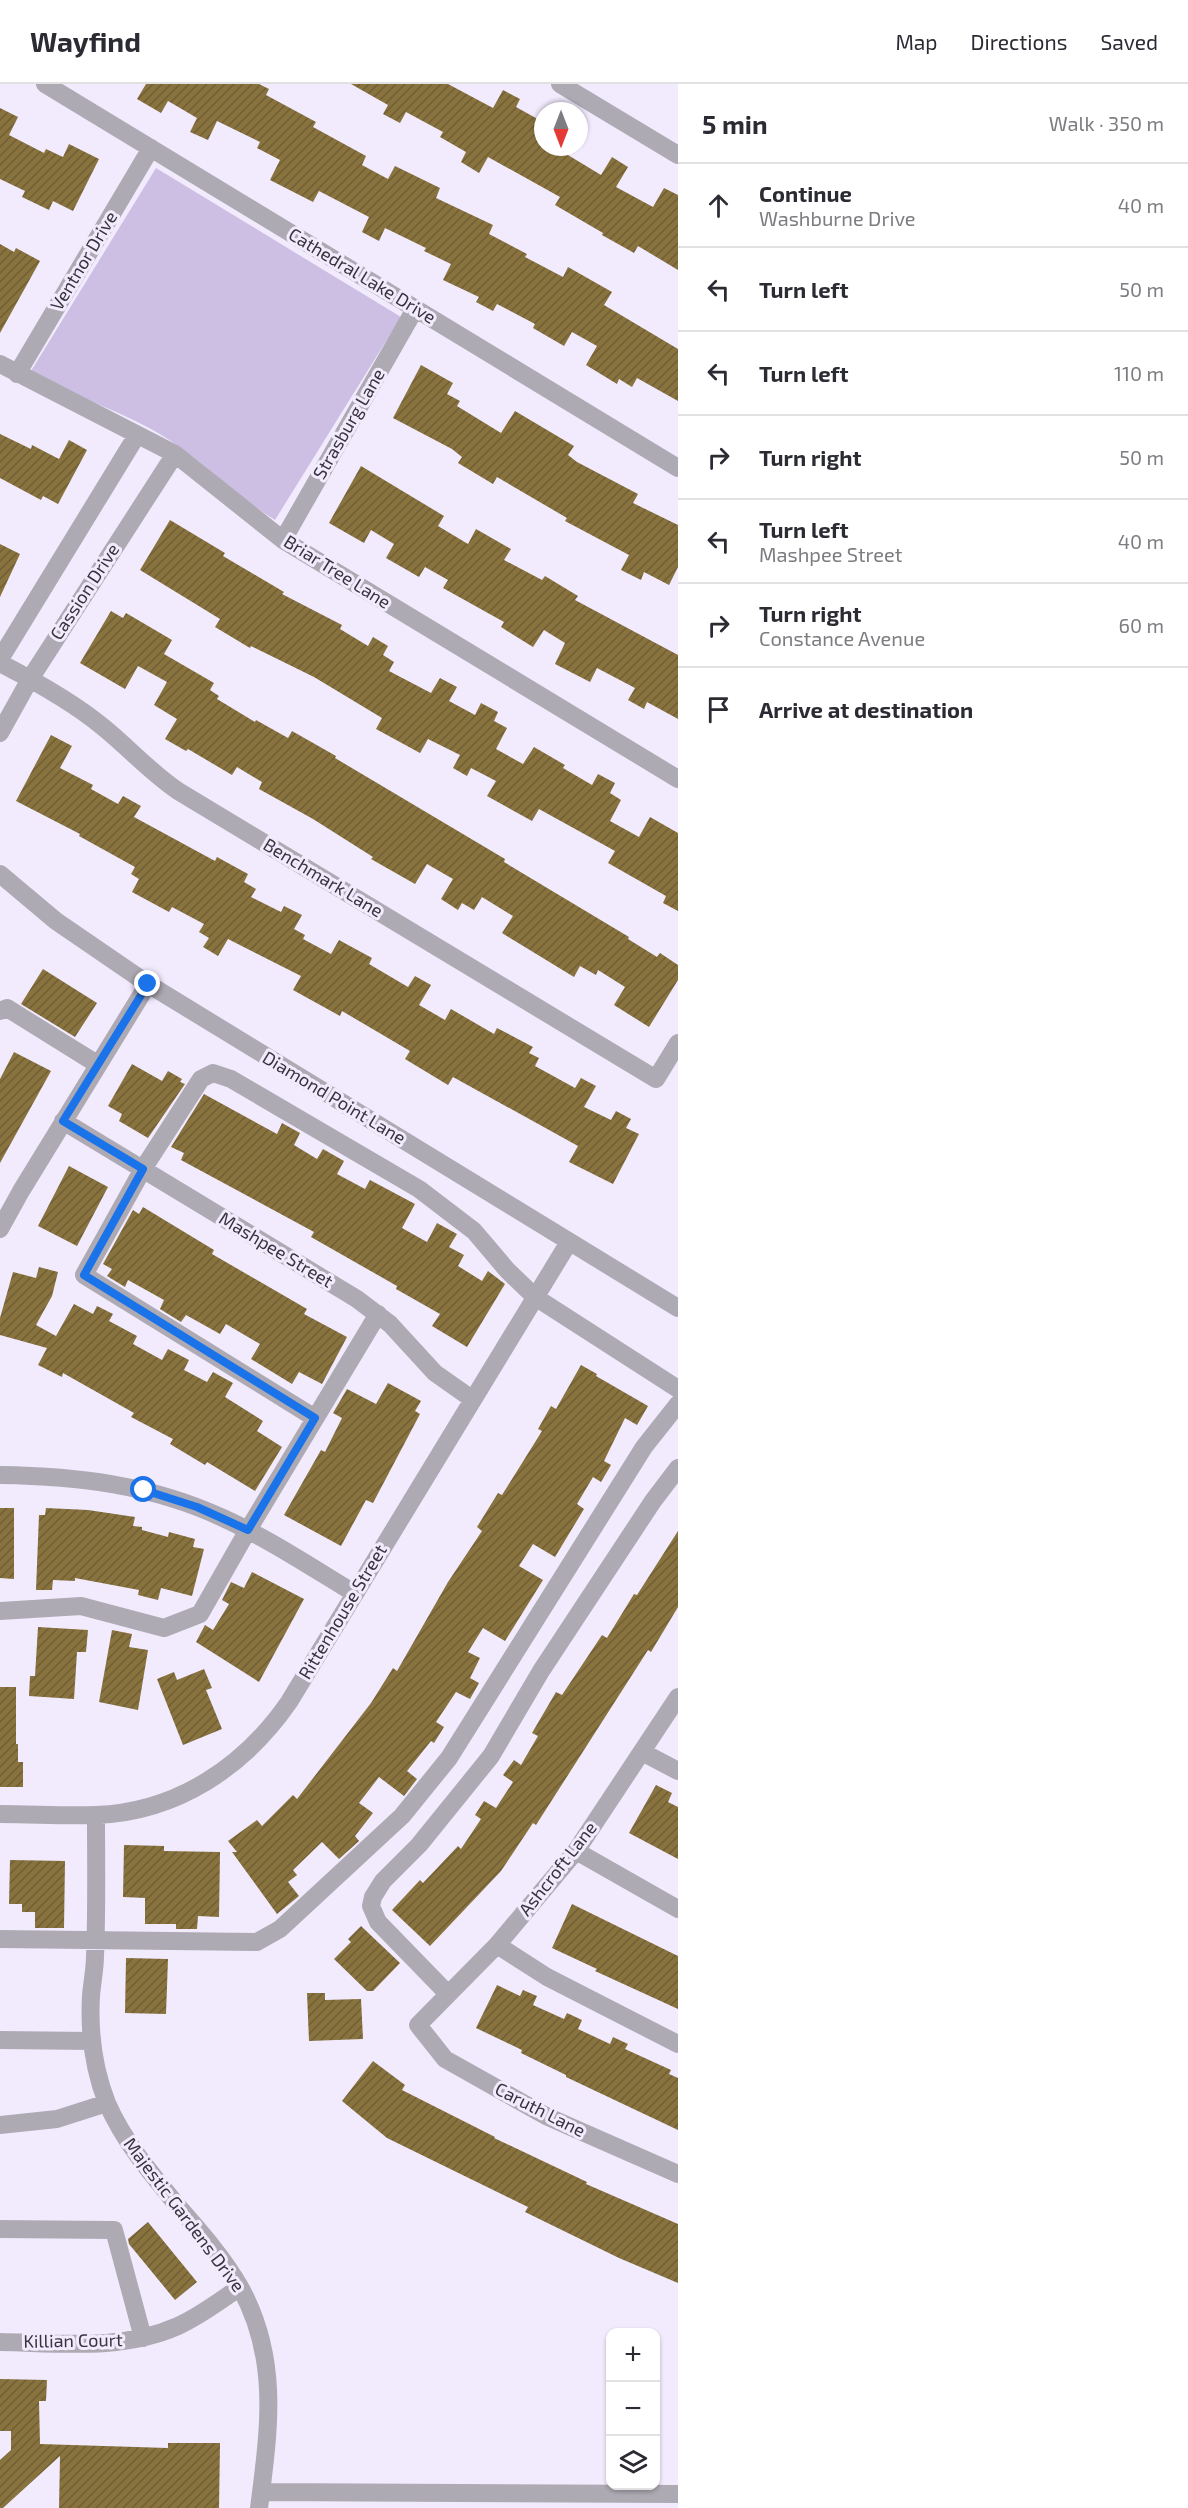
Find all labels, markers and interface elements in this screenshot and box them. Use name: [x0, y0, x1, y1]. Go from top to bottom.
text: Wayfind: [30, 24, 141, 58]
text: Map: [895, 29, 938, 54]
text: Directions: [971, 29, 1067, 54]
text: Saved: [1100, 29, 1158, 54]
north arrow: [534, 102, 588, 156]
text: 5 min: [702, 108, 768, 139]
text: Walk · 350 m: [1049, 111, 1164, 135]
text: Continue: [759, 180, 852, 206]
icon: ahead: [702, 189, 735, 222]
text: 40 m: [1118, 193, 1164, 217]
text: Washburne Drive: [759, 206, 916, 230]
street label: Ventnor Drive: [45, 207, 121, 314]
street label: Cathedral Lake Drive: [285, 222, 440, 328]
icon: left: [702, 273, 735, 306]
text: Turn left: [759, 276, 848, 302]
text: 50 m: [1119, 277, 1164, 301]
icon: left: [702, 357, 735, 390]
text: Turn left: [759, 360, 848, 386]
text: 110 m: [1114, 361, 1164, 385]
street label: Strasburg Lane: [308, 364, 389, 483]
icon: right: [702, 441, 735, 474]
text: Turn right: [759, 444, 861, 470]
text: 50 m: [1119, 445, 1164, 469]
text: Turn left: [759, 516, 848, 542]
icon: left: [702, 525, 735, 558]
text: 40 m: [1118, 529, 1164, 553]
street label: Briar Tree Lane: [280, 530, 395, 613]
street label: Cassion Drive: [45, 539, 123, 644]
text: Mashpee Street: [759, 542, 902, 566]
text: Turn right: [759, 600, 861, 626]
icon: right: [702, 609, 735, 642]
text: 60 m: [1119, 613, 1164, 637]
text: Constance Avenue: [759, 626, 925, 650]
icon: arrive: [702, 693, 735, 726]
text: Arrive at destination: [759, 696, 973, 722]
street label: Benchmark Lane: [260, 833, 387, 922]
route end: [134, 970, 160, 996]
street label: Diamond Point Lane: [259, 1046, 410, 1149]
street label: Mashpee Street: [216, 1206, 338, 1292]
route start: [130, 1476, 156, 1502]
street label: Rittenhouse Street: [293, 1540, 391, 1683]
street label: Ashcroft Lane: [514, 1817, 601, 1920]
street label: Caruth Lane: [492, 2077, 589, 2141]
street label: Majestic Gardens Drive: [120, 2133, 250, 2296]
street label: Killian Court: [23, 2328, 123, 2352]
map controls: [606, 2328, 660, 2490]
button: +: [606, 2328, 660, 2382]
button: −: [606, 2382, 660, 2436]
button: layers: [606, 2436, 660, 2490]

